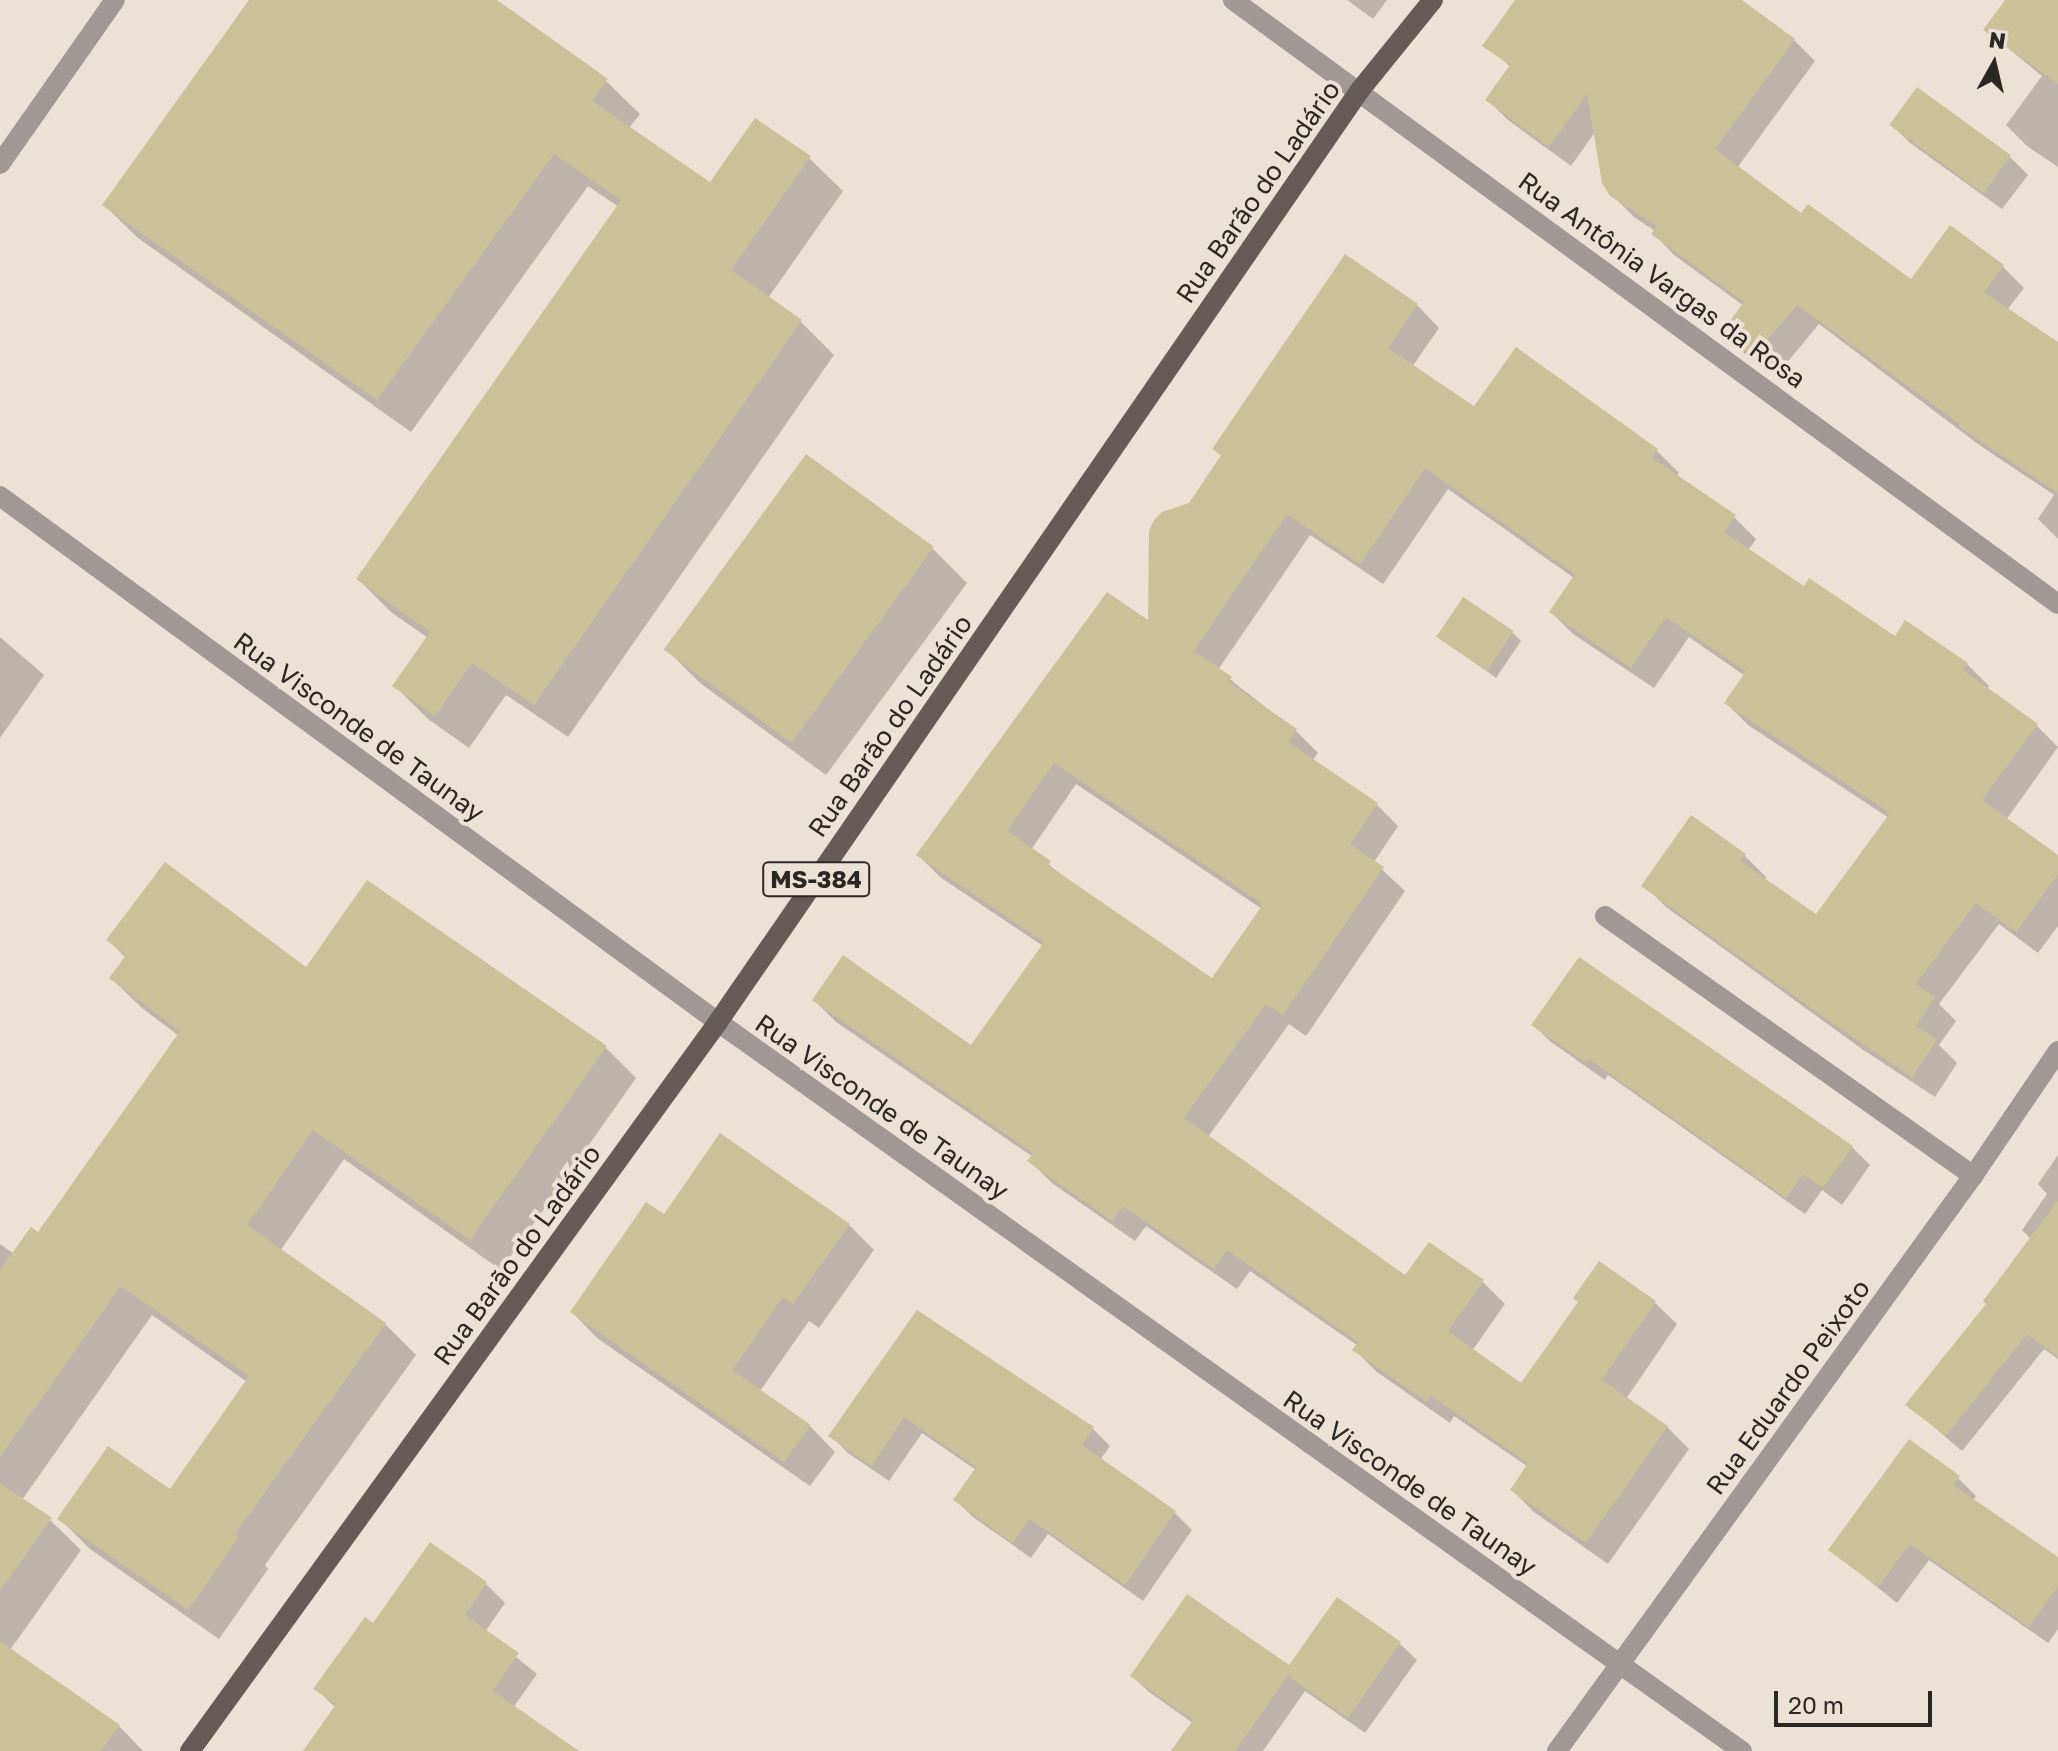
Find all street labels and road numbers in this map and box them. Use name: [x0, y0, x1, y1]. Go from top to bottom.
street label: Rua Barão do Ladário: [1169, 75, 1347, 309]
street label: Rua Antônia Vargas da Rosa: [1512, 165, 1812, 395]
street label: Rua Barão do Ladário: [801, 609, 979, 843]
street label: Rua Visconde de Taunay: [228, 626, 490, 828]
road number: MS-384: [762, 859, 870, 899]
street label: Rua Visconde de Taunay: [749, 1008, 1015, 1206]
street label: Rua Barão do Ladário: [427, 1139, 607, 1371]
street label: Rua Eduardo Peixoto: [1699, 1273, 1877, 1501]
street label: Rua Visconde de Taunay: [1277, 1384, 1543, 1582]

